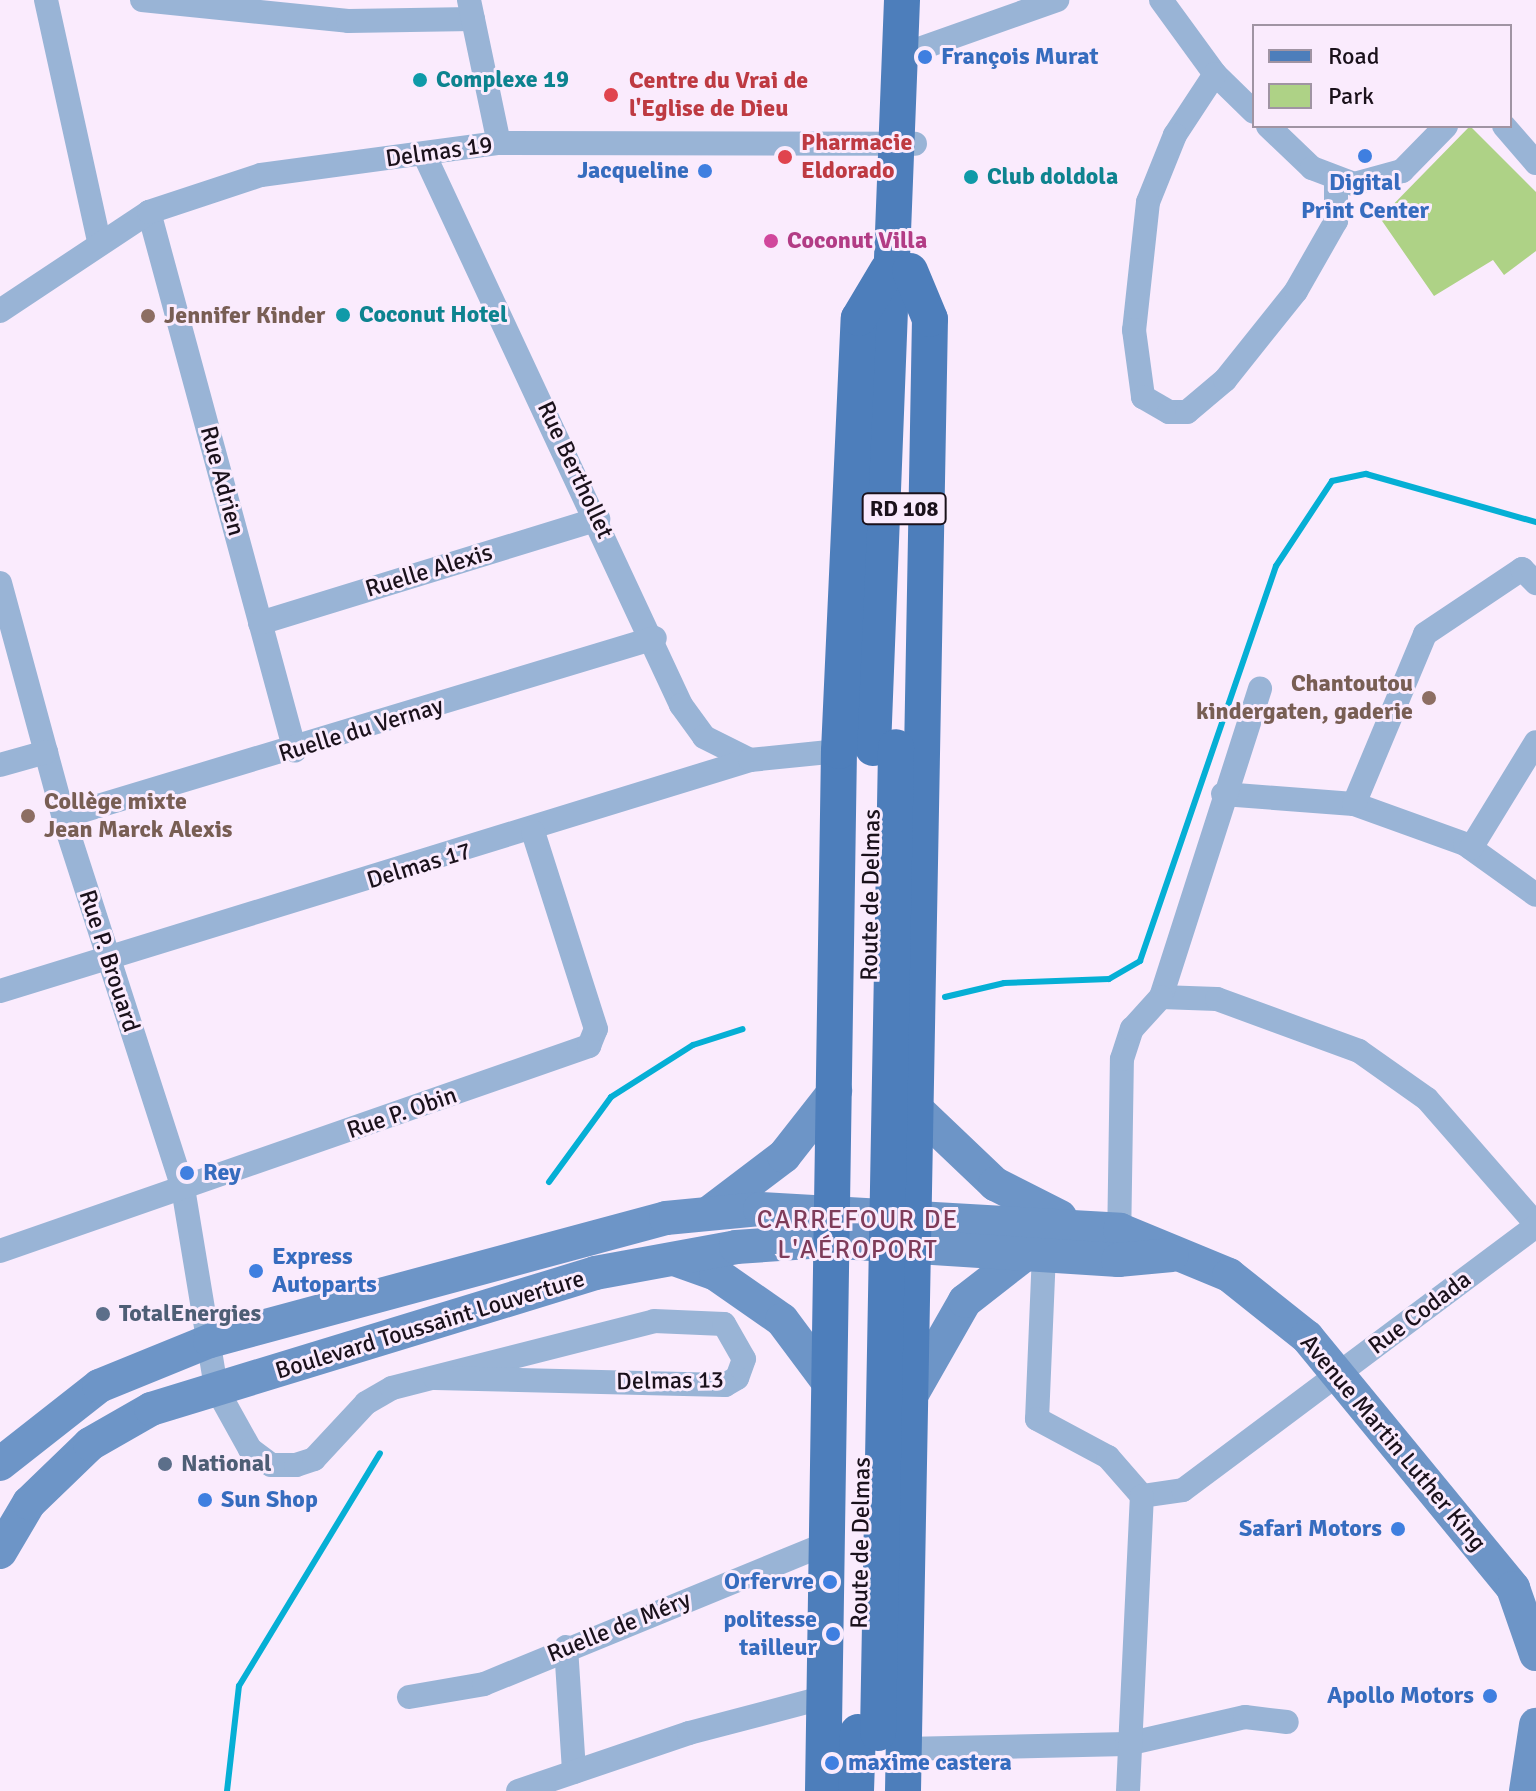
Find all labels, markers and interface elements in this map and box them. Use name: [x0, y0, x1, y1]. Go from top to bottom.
legend: [1252, 24, 1512, 128]
text: Road: [1328, 41, 1379, 71]
place label: François Murat: [941, 43, 1098, 71]
marker: François Murat: [916, 48, 934, 66]
place label: Complexe 19: [436, 66, 569, 94]
place label: Centre du Vrai de l'Eglise de Dieu: [629, 67, 808, 123]
marker: Complexe 19: [411, 71, 429, 89]
text: Park: [1328, 81, 1374, 111]
marker: Centre du Vrai de l'Eglise de Dieu: [600, 84, 622, 106]
place label: Pharmacie Eldorado: [801, 129, 912, 185]
street label: Delmas 19: [384, 130, 494, 174]
marker: Digital Print Center: [1356, 147, 1374, 165]
marker: Pharmacie Eldorado: [776, 148, 794, 166]
place label: Jacqueline: [577, 157, 689, 185]
marker: Jacqueline: [696, 162, 714, 180]
place label: Club doldola: [987, 163, 1118, 191]
marker: Club doldola: [962, 168, 980, 186]
place label: Digital Print Center: [1301, 169, 1429, 225]
place label: Coconut Villa: [787, 227, 927, 255]
marker: Coconut Villa: [762, 232, 780, 250]
place label: Coconut Hotel: [359, 301, 508, 329]
place label: Jennifer Kinder: [164, 302, 325, 330]
marker: Coconut Hotel: [334, 306, 352, 324]
marker: Jennifer Kinder: [139, 307, 157, 325]
street label: Rue Berthollet: [531, 397, 619, 543]
street label: Rue Adrien: [194, 423, 250, 539]
road number: RD 108: [860, 491, 948, 527]
street label: Ruelle Alexis: [362, 538, 496, 604]
place label: Chantoutou kindergaten, gaderie: [1196, 670, 1413, 726]
marker: Chantoutou kindergaten, gaderie: [1420, 689, 1438, 707]
street label: Ruelle du Vernay: [275, 691, 447, 769]
place label: Collège mixte Jean Marck Alexis: [44, 788, 232, 844]
marker: Collège mixte Jean Marck Alexis: [19, 807, 37, 825]
street label: Route de Delmas: [855, 809, 887, 981]
street label: Delmas 17: [363, 836, 475, 896]
street label: Rue P. Brouard: [72, 886, 146, 1036]
street label: Rue P. Obin: [343, 1081, 461, 1145]
place label: Rey: [203, 1159, 241, 1187]
marker: Rey: [178, 1164, 196, 1182]
district label: CARREFOUR DE L'AÉROPORT: [757, 1205, 959, 1266]
place label: Express Autoparts: [272, 1243, 377, 1299]
marker: Express Autoparts: [247, 1262, 265, 1280]
street label: Boulevard Toussaint Louverture: [272, 1264, 588, 1386]
street label: Rue Codada: [1363, 1265, 1477, 1361]
place label: TotalEnergies: [119, 1300, 261, 1328]
marker: TotalEnergies: [94, 1305, 112, 1323]
street label: Avenue Martin Luther King: [1294, 1329, 1492, 1557]
street label: Delmas 13: [616, 1366, 724, 1396]
place label: National: [181, 1450, 271, 1478]
marker: National: [156, 1455, 174, 1473]
street label: Route de Delmas: [845, 1457, 877, 1629]
place label: Sun Shop: [221, 1486, 318, 1514]
marker: Sun Shop: [196, 1491, 214, 1509]
place label: Safari Motors: [1239, 1515, 1382, 1543]
marker: Safari Motors: [1389, 1520, 1407, 1538]
place label: Orfervre: [724, 1568, 814, 1596]
marker: Orfervre: [821, 1573, 839, 1591]
street label: Ruelle de Méry: [543, 1585, 695, 1669]
place label: politesse tailleur: [723, 1606, 817, 1662]
marker: politesse tailleur: [824, 1625, 842, 1643]
place label: Apollo Motors: [1327, 1682, 1474, 1710]
marker: Apollo Motors: [1481, 1687, 1499, 1705]
place label: maxime castera: [848, 1749, 1012, 1777]
marker: maxime castera: [823, 1754, 841, 1772]

